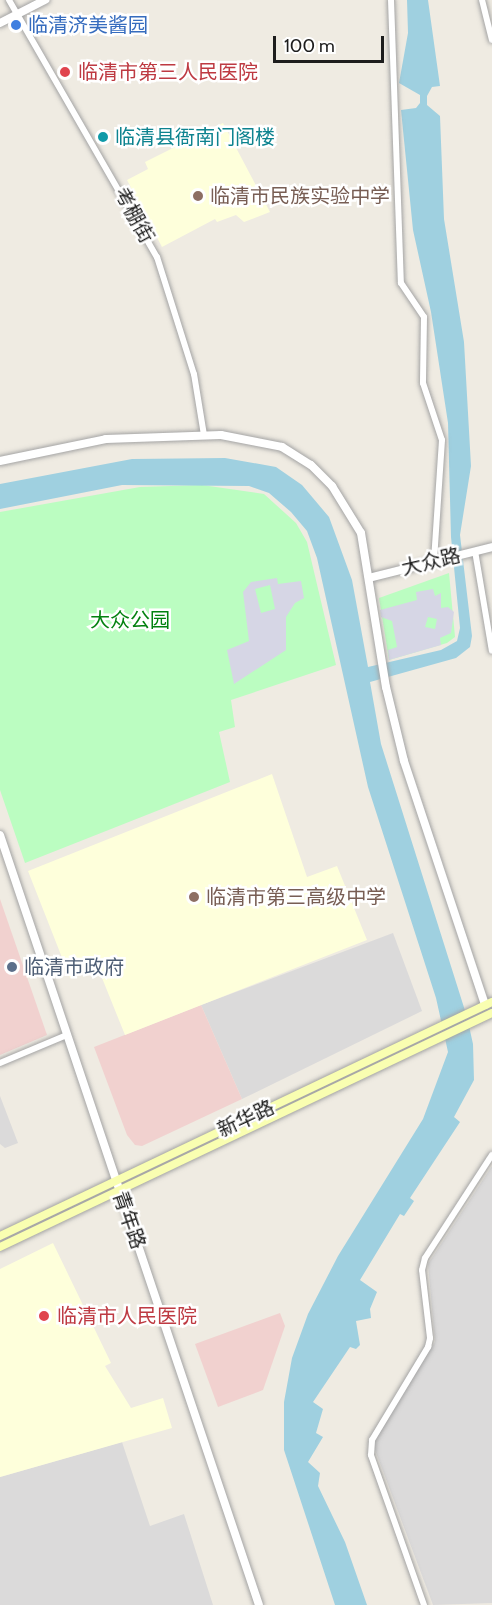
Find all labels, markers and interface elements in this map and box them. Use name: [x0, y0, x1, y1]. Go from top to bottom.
place label: 临清济美酱园: [28, 13, 148, 37]
marker: 临清济美酱园: [9, 18, 23, 32]
scale bar: [276, 24, 387, 62]
text: 100 m: [284, 35, 335, 57]
place label: 临清市第三人民医院: [78, 60, 258, 84]
marker: 临清市第三人民医院: [56, 63, 74, 81]
place label: 临清县衙南门阁楼: [115, 125, 275, 149]
marker: 临清县衙南门阁楼: [96, 130, 110, 144]
street label: 考棚街: [109, 183, 159, 247]
place label: 临清市民族实验中学: [210, 184, 390, 208]
marker: 临清市民族实验中学: [191, 189, 205, 203]
street label: 大众路: [399, 544, 463, 580]
park label: 大众公园: [90, 608, 170, 632]
place label: 临清市第三高级中学: [206, 885, 386, 909]
marker: 临清市第三高级中学: [187, 890, 201, 904]
place label: 临清市政府: [24, 955, 124, 979]
marker: 临清市政府: [5, 960, 19, 974]
street label: 新华路: [214, 1095, 278, 1143]
street label: 青年路: [108, 1188, 150, 1252]
place label: 临清市人民医院: [57, 1304, 197, 1328]
marker: 临清市人民医院: [35, 1307, 53, 1325]

